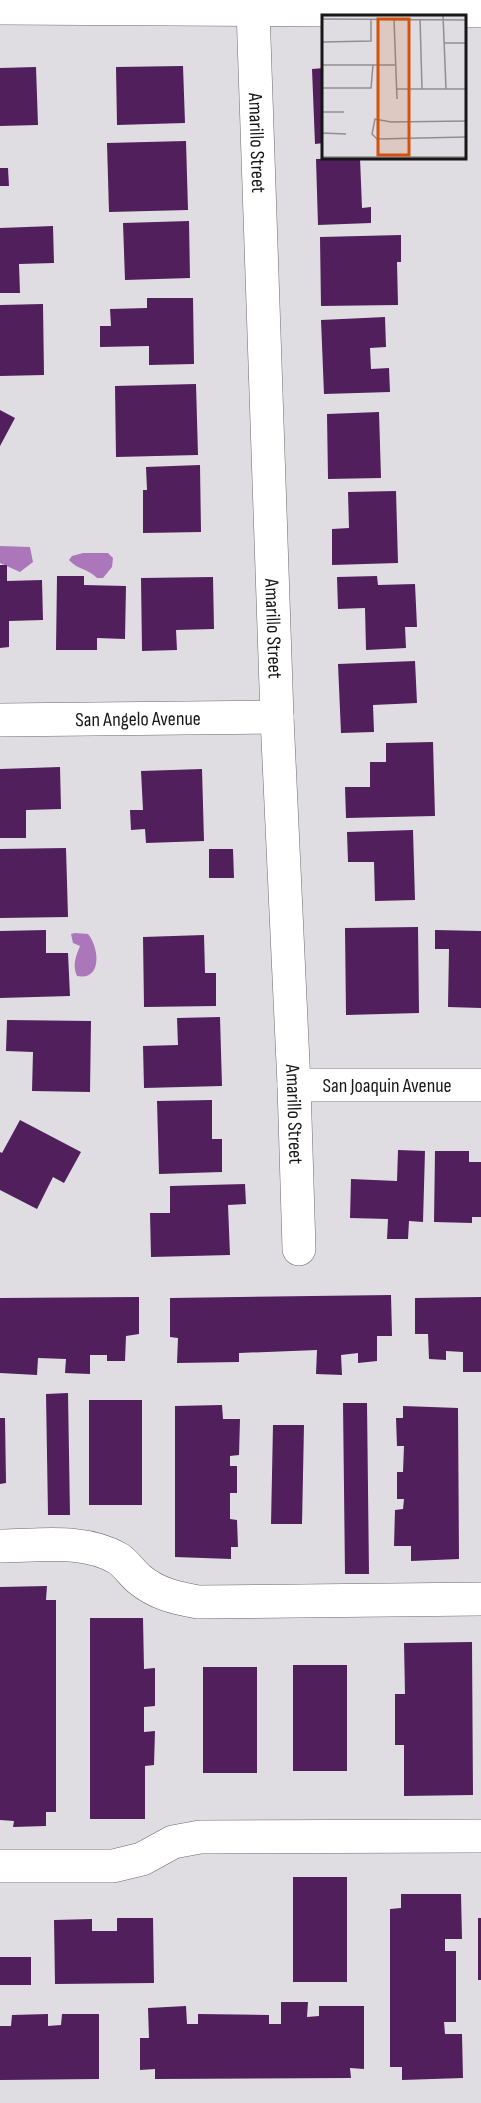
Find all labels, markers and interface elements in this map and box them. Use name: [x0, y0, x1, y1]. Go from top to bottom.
inset map: [322, 15, 466, 159]
street label: Amarillo Street: [243, 91, 270, 193]
street label: Amarillo Street: [259, 577, 287, 679]
street label: San Angelo Avenue: [75, 707, 201, 732]
street label: Amarillo Street: [280, 1063, 307, 1165]
street label: San Joaquin Avenue: [322, 1074, 452, 1098]

